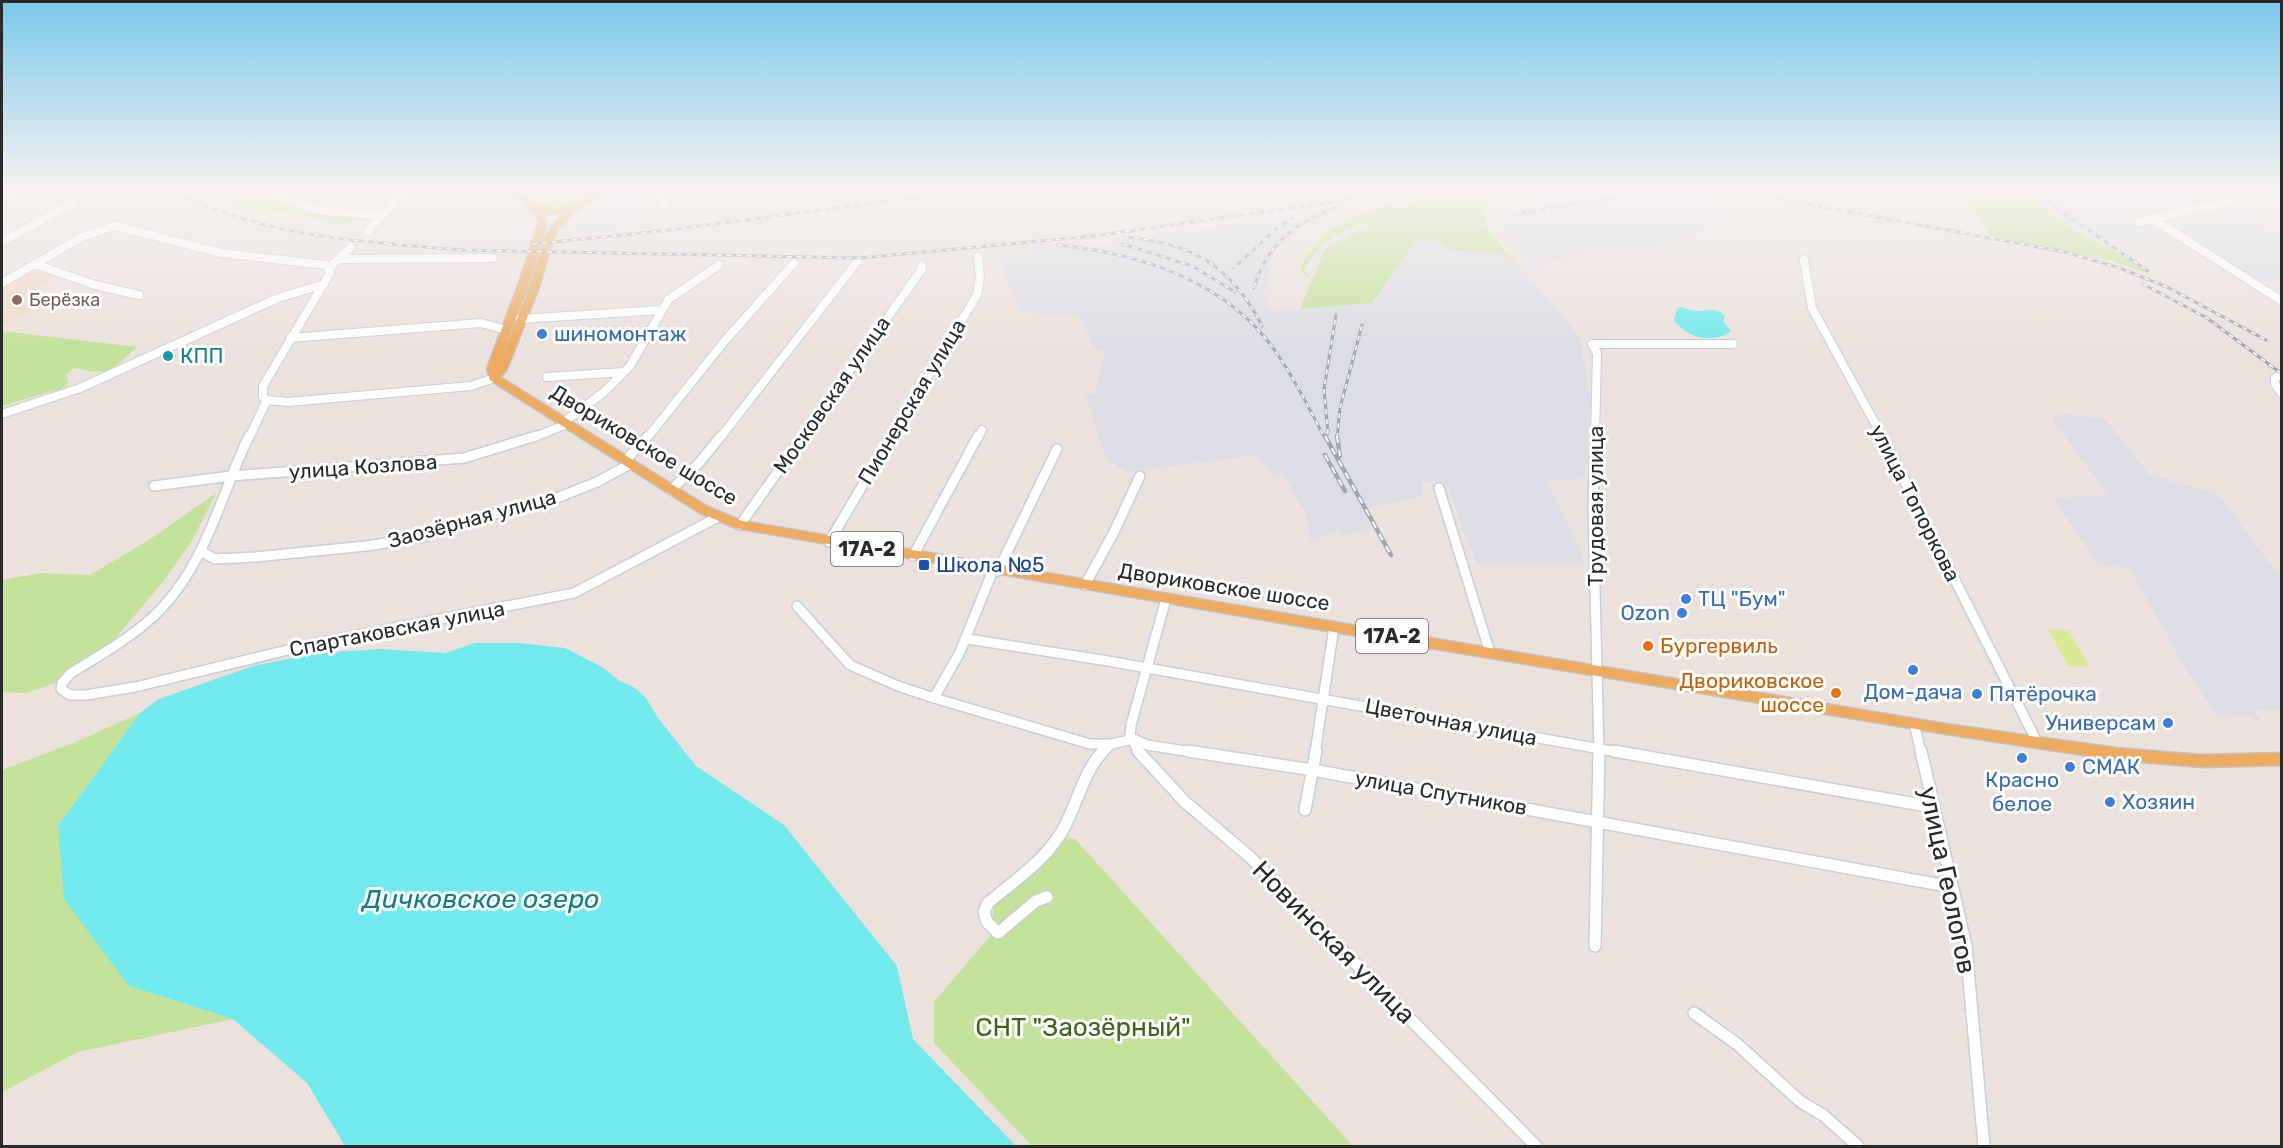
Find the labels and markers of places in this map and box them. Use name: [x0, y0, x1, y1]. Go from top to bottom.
place label: Берёзка: [29, 289, 100, 311]
marker: Берёзка: [10, 293, 24, 307]
place label: шиномонтаж: [554, 321, 687, 346]
marker: шиномонтаж: [535, 327, 549, 341]
place label: КПП: [180, 343, 223, 368]
marker: КПП: [161, 349, 175, 363]
place label: Школа №5: [936, 552, 1044, 577]
marker: Школа №5: [917, 558, 931, 572]
place label: ТЦ "Бум": [1698, 586, 1786, 611]
marker: ТЦ "Бум": [1679, 592, 1693, 606]
place label: Ozon: [1620, 600, 1670, 625]
marker: Ozon: [1675, 606, 1689, 620]
place label: Бургервиль: [1660, 633, 1778, 658]
marker: Бургервиль: [1641, 639, 1655, 653]
marker: Дом-дача: [1906, 663, 1920, 677]
place label: Двориковское шоссе: [1679, 668, 1824, 717]
place label: Дом-дача: [1864, 679, 1962, 704]
place label: Пятёрочка: [1989, 681, 2097, 706]
marker: Двориковское шоссе: [1829, 686, 1843, 700]
marker: Пятёрочка: [1970, 687, 1984, 701]
place label: Универсам: [2045, 710, 2156, 735]
marker: Универсам: [2161, 716, 2175, 730]
marker: Красно белое: [2015, 751, 2029, 765]
place label: СМАК: [2082, 754, 2140, 779]
marker: СМАК: [2063, 760, 2077, 774]
place label: Красно белое: [1985, 767, 2059, 816]
place label: Хозяин: [2122, 789, 2195, 814]
marker: Хозяин: [2103, 795, 2117, 809]

